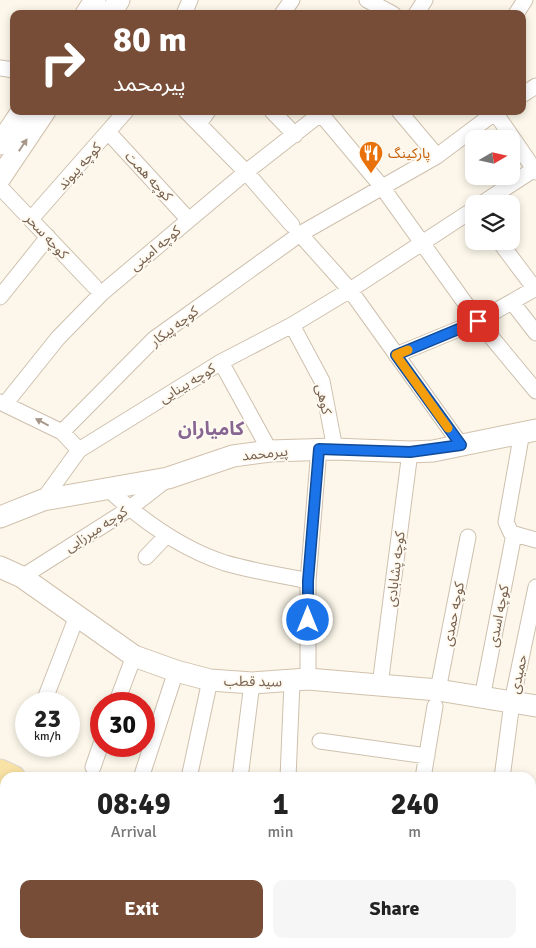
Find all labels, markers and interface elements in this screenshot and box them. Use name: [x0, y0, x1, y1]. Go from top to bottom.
text: 80 m: [113, 18, 187, 61]
icon: right: [30, 30, 95, 95]
text: پیرمحمد: [113, 70, 186, 97]
north arrow: [465, 130, 520, 185]
map controls: [465, 130, 520, 250]
one-way arrow: [18, 138, 27, 151]
street label: کوچه پیوند: [54, 139, 106, 194]
restaurant icon: پارکینگ: [358, 140, 384, 174]
place label: پارکینگ: [388, 145, 430, 163]
street label: کوچه همت: [121, 148, 176, 206]
button: layers: [465, 195, 520, 250]
street label: کوچه سحر: [20, 209, 72, 263]
street label: کوچه امینی: [126, 222, 185, 275]
pin: [457, 300, 499, 342]
street label: کوچه پیکار: [146, 303, 203, 352]
icon: arrive: [464, 307, 492, 335]
street label: کوچه بینایی: [156, 360, 219, 408]
street label: کوهی: [312, 382, 335, 416]
district label: کامیاران: [178, 417, 244, 441]
one-way arrow: [35, 418, 49, 426]
street label: پیرمحمد: [241, 443, 289, 465]
street label: کوچه میرزایی: [62, 503, 132, 557]
street label: کوچه پشابادی: [382, 530, 410, 608]
street label: کوچه حمدی: [439, 580, 469, 648]
street label: کوچه اسدی: [484, 583, 514, 649]
position arrow: [281, 593, 333, 645]
street label: حمیدی: [506, 653, 531, 695]
street label: سید قطب: [224, 672, 282, 691]
speed limit sign: 30: [90, 692, 155, 757]
text: 23: [34, 703, 61, 734]
text: km/h: [34, 729, 61, 744]
text: 08:49: [97, 786, 171, 823]
text: 1: [272, 786, 289, 823]
text: 240: [390, 786, 439, 823]
text: Arrival: [111, 822, 157, 842]
text: min: [268, 822, 293, 842]
text: m: [408, 822, 421, 842]
button: Exit: [20, 880, 263, 938]
button: Share: [273, 880, 516, 938]

